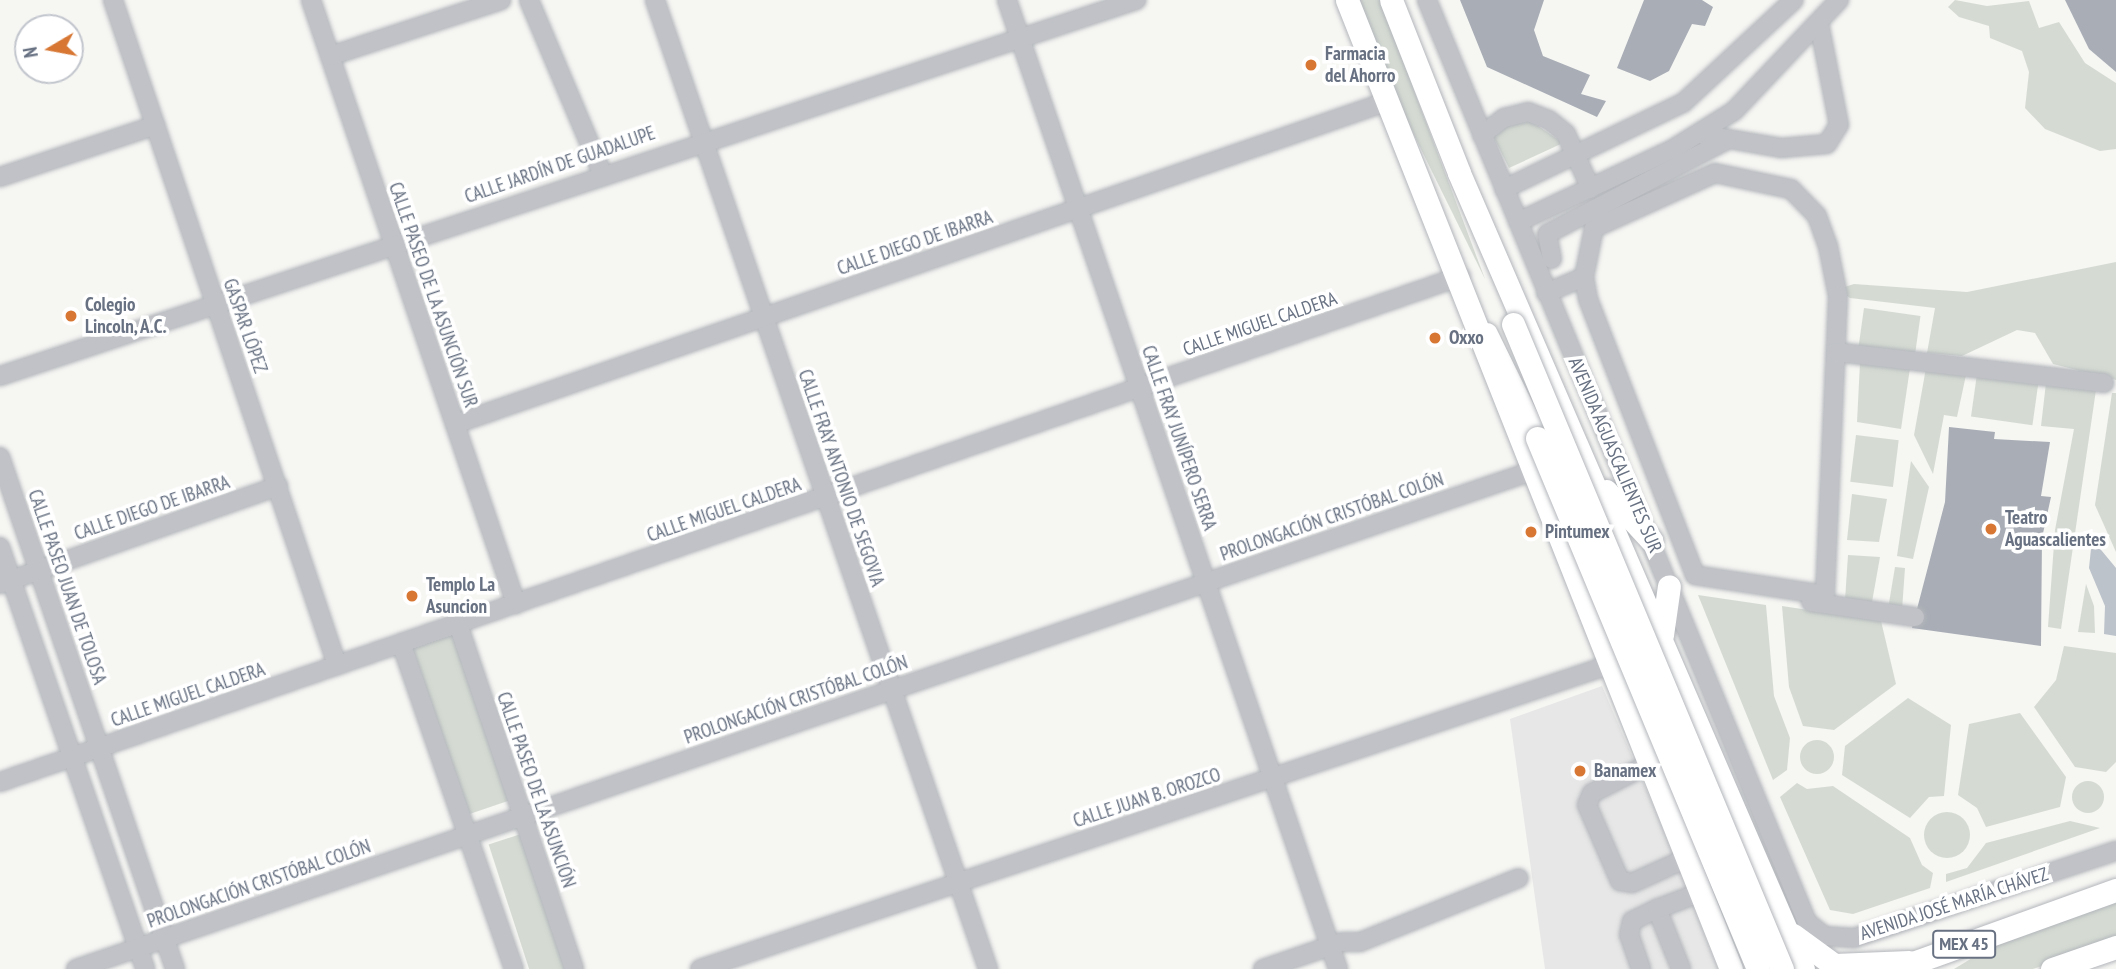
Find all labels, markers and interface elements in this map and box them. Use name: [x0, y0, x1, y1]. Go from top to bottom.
north arrow: [14, 14, 84, 84]
place label: Farmacia del Ahorro: [1325, 43, 1396, 87]
text: N: [18, 45, 43, 59]
marker: Farmacia del Ahorro: [1303, 57, 1319, 73]
street label: CALLE JARDÍN DE GUADALUPE: [462, 122, 658, 208]
street label: CALLE PASEO DE LA ASUNCIÓN SUR: [384, 179, 482, 411]
street label: CALLE DIEGO DE IBARRA: [834, 206, 996, 280]
street label: GASPAR LÓPEZ: [218, 276, 272, 376]
street label: CALLE MIGUEL CALDERA: [1180, 287, 1340, 361]
place label: Colegio Lincoln, A.C.: [85, 294, 168, 338]
marker: Colegio Lincoln, A.C.: [63, 308, 79, 324]
place label: Oxxo: [1449, 327, 1484, 349]
marker: Oxxo: [1427, 330, 1443, 346]
street label: CALLE FRAY JUNÍPERO SERRA: [1137, 342, 1221, 534]
street label: AVENIDA AGUASCALIENTES SUR: [1563, 353, 1667, 557]
street label: CALLE FRAY ANTONIO DE SEGOVIA: [793, 366, 889, 590]
street label: PROLONGACIÓN CRISTÓBAL COLÓN: [1217, 468, 1447, 566]
street label: CALLE DIEGO DE IBARRA: [71, 471, 233, 545]
street label: CALLE MIGUEL CALDERA: [644, 473, 804, 547]
street label: CALLE PASEO JUAN DE TOLOSA: [23, 486, 111, 688]
place label: Teatro Aguascalientes: [2005, 507, 2106, 551]
place label: Pintumex: [1545, 521, 1610, 543]
marker: Teatro Aguascalientes: [1983, 521, 1999, 537]
marker: Pintumex: [1523, 524, 1539, 540]
place label: Templo La Asuncion: [426, 574, 495, 618]
marker: Templo La Asuncion: [404, 588, 420, 604]
street label: PROLONGACIÓN CRISTÓBAL COLÓN: [681, 651, 911, 749]
street label: CALLE MIGUEL CALDERA: [108, 658, 268, 732]
street label: CALLE PASEO DE LA ASUNCIÓN: [492, 689, 580, 891]
place label: Banamex: [1594, 760, 1656, 782]
street label: CALLE JUAN B. OROZCO: [1070, 763, 1224, 833]
marker: Banamex: [1572, 763, 1588, 779]
street label: PROLONGACIÓN CRISTÓBAL COLÓN: [144, 835, 374, 933]
street label: AVENIDA JOSÉ MARÍA CHÁVEZ: [1856, 863, 2052, 945]
road number: MEX 45: [1931, 930, 1997, 959]

